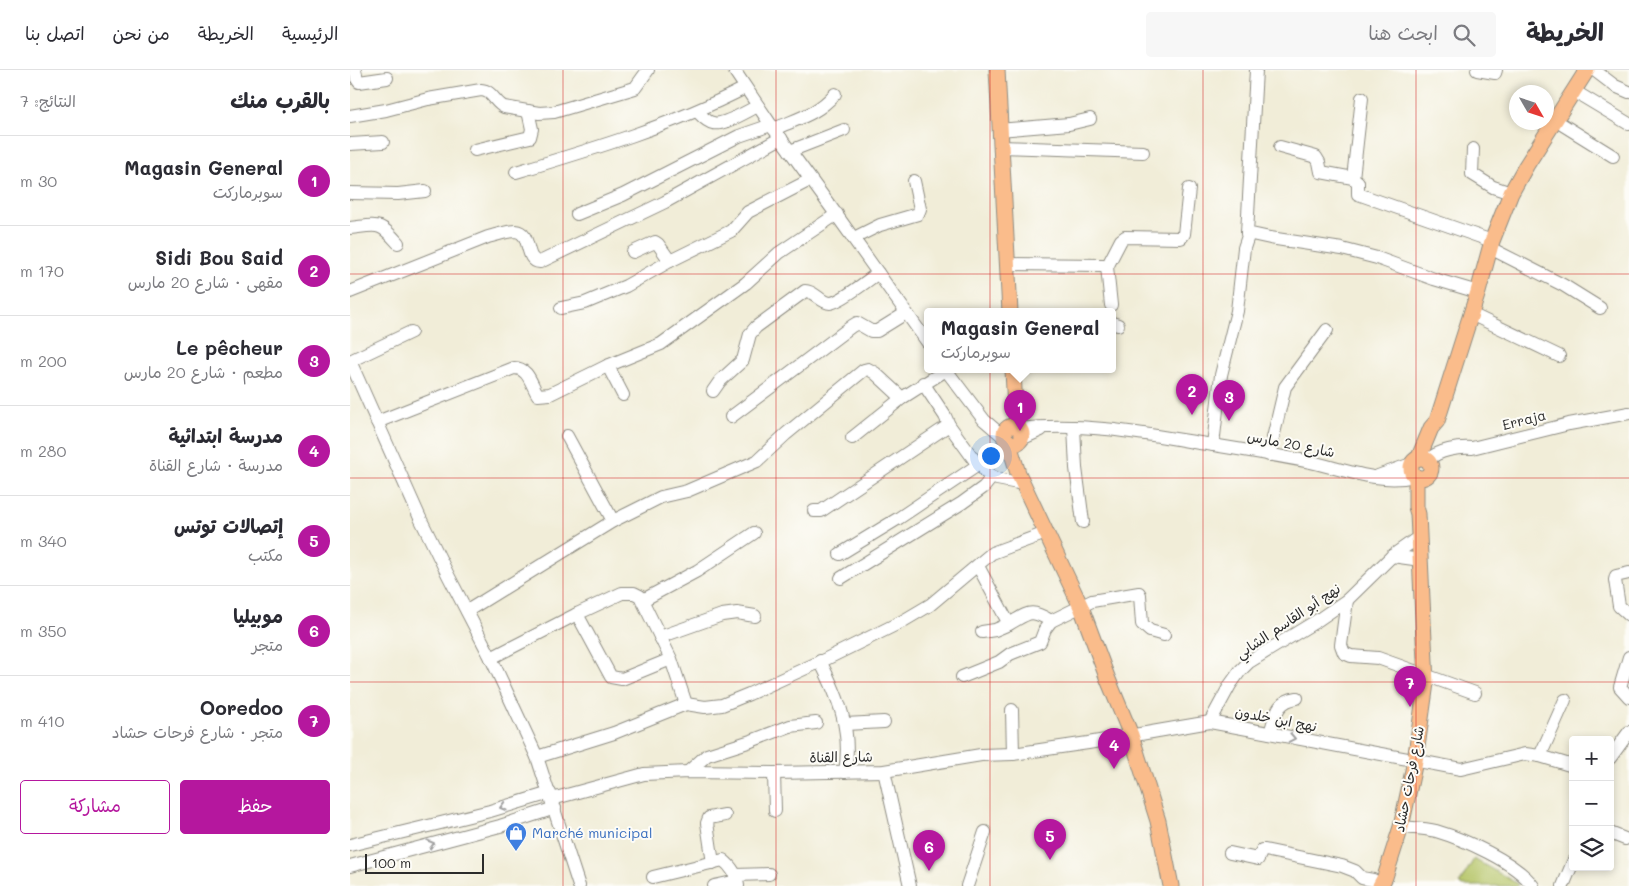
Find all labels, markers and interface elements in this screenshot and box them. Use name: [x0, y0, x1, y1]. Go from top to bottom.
search box: [1146, 12, 1496, 57]
text: الخريطة: [1526, 16, 1604, 47]
text: ابحث هنا: [1368, 20, 1438, 45]
text: اتصل بنا: [25, 21, 85, 45]
text: من نحن: [113, 21, 170, 45]
text: الخريطة: [198, 21, 254, 45]
text: الرئيسية: [282, 21, 338, 45]
icon: search: [1450, 21, 1478, 49]
north arrow: [1509, 85, 1554, 130]
text: بالقرب منك: [230, 86, 330, 113]
text: النتائج: 7: [20, 90, 76, 111]
text: Magasin General: [124, 155, 283, 180]
text: 30 m: [20, 170, 57, 191]
text: 1: [310, 170, 318, 191]
text: سوبرماركت: [213, 181, 283, 202]
text: Sidi Bou Said: [155, 245, 283, 270]
text: 170 m: [20, 260, 64, 281]
text: 2: [310, 260, 318, 281]
text: مقهى · شارع 20 مارس: [128, 271, 283, 292]
popup: [924, 308, 1116, 373]
text: Magasin General: [941, 315, 1099, 340]
text: Le pêcheur: [176, 335, 283, 360]
text: سوبرماركت: [941, 341, 1011, 362]
text: 200 m: [20, 350, 67, 371]
text: 3: [309, 350, 319, 371]
text: مطعم · شارع 20 مارس: [124, 361, 283, 382]
pin: 2: [1176, 374, 1208, 415]
pin: 3: [1213, 380, 1245, 421]
pin: 1: [1004, 390, 1036, 431]
street label: Erraja: [1500, 405, 1548, 434]
text: مدرسة ابتدائية: [168, 423, 283, 448]
street label: شارع 20 مارس: [1245, 426, 1337, 462]
text: 280 m: [20, 440, 66, 461]
text: 4: [309, 440, 319, 461]
your location: [978, 443, 1004, 469]
text: مدرسة · شارع القناة: [149, 454, 283, 475]
text: إتصالات توتس: [174, 513, 283, 538]
text: 340 m: [20, 530, 67, 551]
text: 5: [309, 530, 319, 551]
text: مكتب: [248, 544, 283, 565]
street label: نهج أبو القاسم الشابي: [1232, 578, 1346, 666]
text: موبيليا: [233, 603, 283, 628]
text: 350 m: [20, 620, 66, 641]
text: 6: [309, 620, 319, 641]
text: متجر: [252, 634, 283, 655]
pin: 7: [1394, 666, 1426, 707]
text: Ooredoo: [200, 695, 283, 720]
street label: نهج ابن خلدون: [1233, 701, 1319, 737]
text: 410 m: [20, 710, 64, 731]
text: 7: [310, 710, 318, 731]
text: متجر · شارع فرحات حشاد: [112, 721, 283, 742]
street label: شارع فرحات حشاد: [1389, 724, 1429, 834]
pin: 4: [1098, 728, 1130, 769]
one-way arrow: [1288, 732, 1297, 742]
map controls: [1569, 736, 1614, 871]
button: +: [1569, 736, 1614, 781]
street label: شارع القناة: [809, 746, 873, 768]
button: مشاركة: [20, 780, 170, 834]
button: حفظ: [180, 780, 330, 834]
button: −: [1569, 781, 1614, 826]
one-way arrow: [499, 801, 508, 811]
pin: 5: [1034, 819, 1066, 860]
shop icon: Marché municipal: [504, 821, 528, 852]
place label: Marché municipal: [532, 823, 652, 842]
button: layers: [1569, 826, 1614, 871]
pin: 6: [913, 830, 945, 871]
one-way arrow: [426, 839, 434, 849]
scale bar: [365, 851, 484, 874]
text: 100 m: [372, 853, 411, 872]

